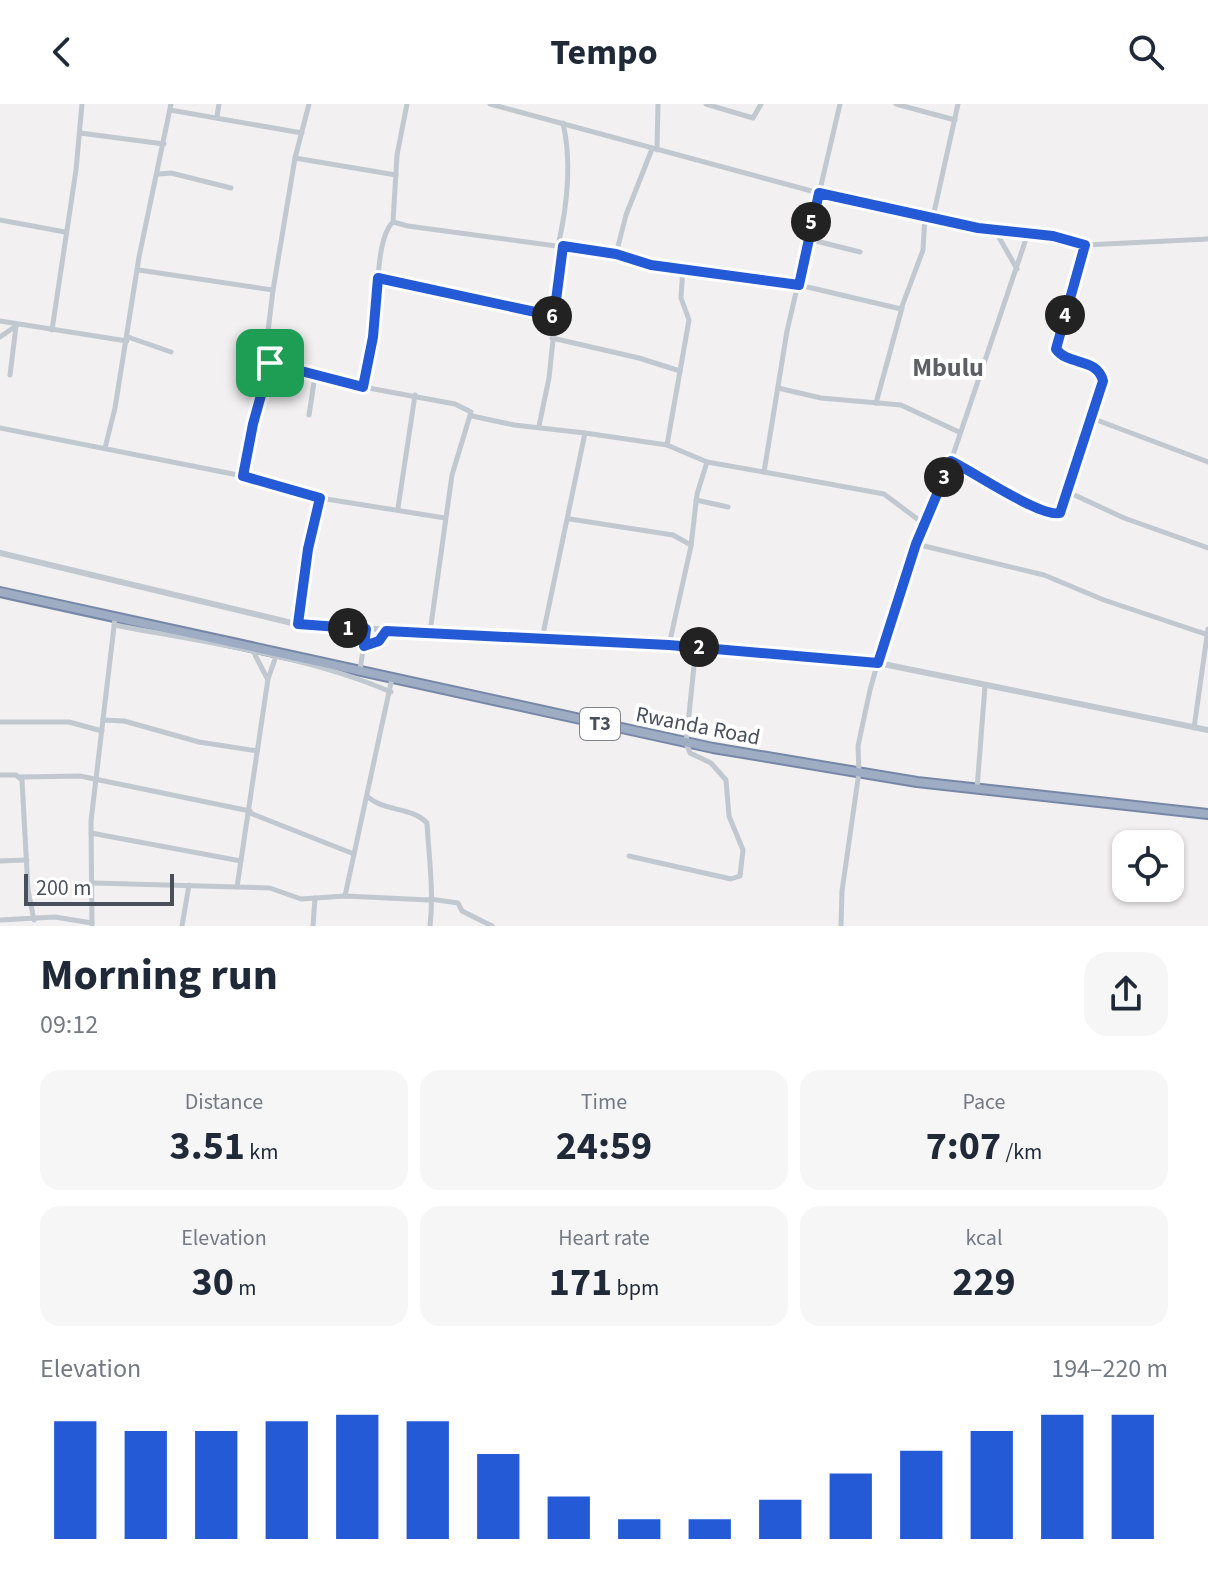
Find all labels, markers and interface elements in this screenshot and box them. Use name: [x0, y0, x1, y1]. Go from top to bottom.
text: Tempo: [550, 27, 658, 78]
icon: back: [40, 30, 84, 74]
icon: search: [1124, 30, 1168, 74]
pin: 5: [791, 202, 831, 242]
text: 5: [805, 206, 817, 238]
pin: 4: [1045, 295, 1085, 335]
pin: 6: [532, 296, 572, 336]
text: 4: [1059, 299, 1071, 331]
text: 6: [546, 300, 558, 332]
pin: [236, 329, 304, 397]
icon: arrive: [248, 341, 292, 385]
district label: Mbulu: [912, 349, 984, 386]
pin: 3: [924, 457, 964, 497]
text: 3: [938, 461, 950, 493]
pin: 1: [328, 608, 368, 648]
text: 1: [342, 612, 354, 644]
pin: 2: [679, 627, 719, 667]
text: 2: [693, 631, 705, 663]
street label: Rwanda Road: [633, 698, 763, 754]
road number: T3: [580, 708, 620, 740]
map controls: [1112, 830, 1184, 902]
button: locate: [1112, 830, 1184, 902]
scale bar: [24, 870, 174, 906]
text: 200 m: [36, 872, 91, 904]
text: Morning run: [40, 944, 278, 1007]
button: share: [1084, 952, 1168, 1036]
text: 09:12: [40, 1006, 98, 1043]
text: Distance: [185, 1086, 263, 1118]
text: Time: [581, 1086, 627, 1118]
text: Pace: [962, 1086, 1006, 1118]
text: 3.51: [170, 1118, 245, 1175]
text: 24:59: [556, 1118, 652, 1175]
text: 7:07: [926, 1118, 1001, 1175]
text: km: [245, 1136, 278, 1168]
text: /km: [1001, 1136, 1042, 1168]
text: Elevation: [181, 1222, 267, 1254]
text: Heart rate: [558, 1222, 650, 1254]
text: kcal: [965, 1222, 1003, 1254]
text: 30: [192, 1254, 234, 1311]
text: 171: [549, 1254, 612, 1311]
text: 229: [952, 1254, 1016, 1311]
text: m: [234, 1272, 256, 1304]
text: bpm: [612, 1272, 659, 1304]
text: Elevation: [40, 1350, 141, 1387]
text: 194–220 m: [1051, 1350, 1168, 1387]

